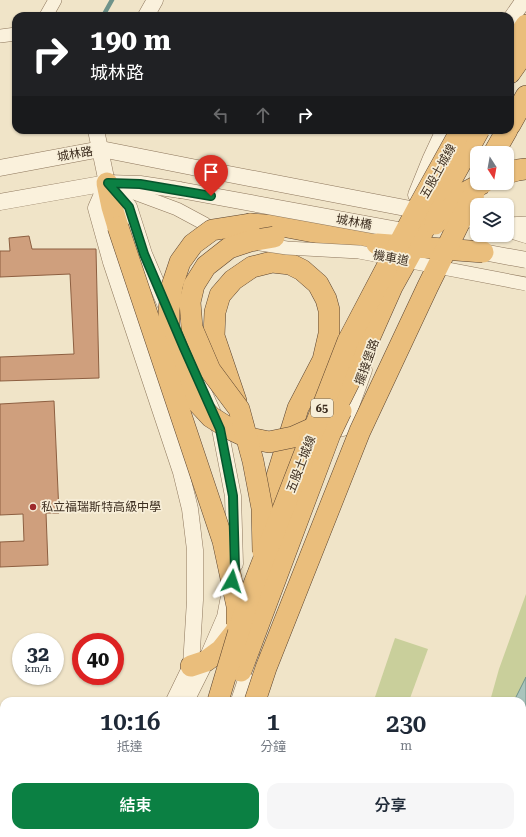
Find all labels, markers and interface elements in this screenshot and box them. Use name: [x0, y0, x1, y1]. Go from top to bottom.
text: 190 m: [90, 24, 171, 57]
icon: right: [24, 28, 76, 80]
text: 城林路: [90, 62, 144, 83]
icon: left: [210, 104, 232, 126]
icon: ahead: [252, 104, 274, 126]
icon: right: [294, 104, 316, 126]
street label: 五股土城線: [417, 141, 459, 201]
street label: 城林路: [56, 144, 94, 164]
north arrow: [470, 146, 514, 190]
map controls: [470, 146, 514, 242]
pin: [194, 155, 228, 196]
icon: arrive: [200, 161, 222, 183]
button: layers: [470, 198, 514, 242]
street label: 城林橋: [335, 212, 373, 232]
street label: 機車道: [372, 248, 410, 268]
street label: 擺接堡路: [352, 337, 382, 387]
road number: 65: [311, 399, 333, 417]
street label: 五股土城線: [284, 433, 318, 495]
place label: 私立福瑞斯特高級中學: [41, 500, 161, 514]
marker: 私立福瑞斯特高級中學: [28, 502, 38, 512]
position arrow: [211, 560, 253, 602]
speed limit sign: 40: [72, 633, 124, 685]
text: 32: [27, 642, 49, 666]
text: km/h: [25, 663, 51, 674]
text: 10:16: [100, 708, 161, 736]
text: 1: [267, 708, 280, 736]
text: 230: [386, 710, 426, 738]
text: m: [400, 738, 412, 753]
text: 抵達: [117, 739, 143, 754]
text: 分鐘: [260, 739, 286, 754]
button: 結束: [12, 783, 259, 829]
button: 分享: [267, 783, 514, 829]

